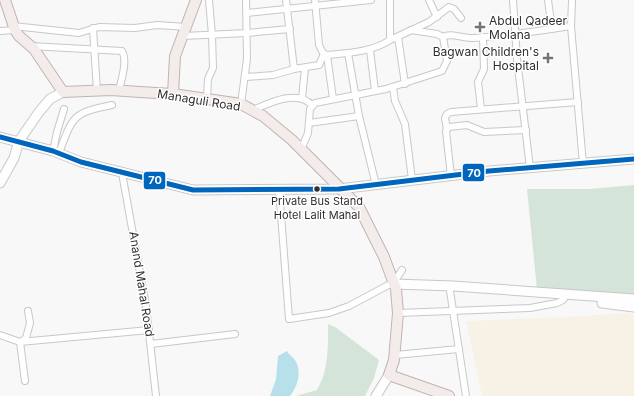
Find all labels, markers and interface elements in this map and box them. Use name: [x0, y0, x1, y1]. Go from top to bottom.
place label: Abdul Qadeer Molana: [489, 13, 568, 42]
marker: Abdul Qadeer Molana: [474, 21, 486, 33]
place label: Bagwan Children's Hospital: [433, 44, 539, 73]
marker: Bagwan Children's Hospital: [542, 52, 554, 64]
street label: Managuli Road: [156, 86, 242, 114]
line badge: 70: [462, 163, 485, 182]
text: 70: [467, 166, 481, 180]
line badge: 70: [143, 171, 166, 190]
text: 70: [148, 173, 162, 187]
marker: Private Bus Stand Hotel Lalit Mahal: [312, 184, 322, 194]
place label: Private Bus Stand Hotel Lalit Mahal: [271, 194, 363, 222]
street label: Anand Mahal Road: [126, 230, 158, 338]

